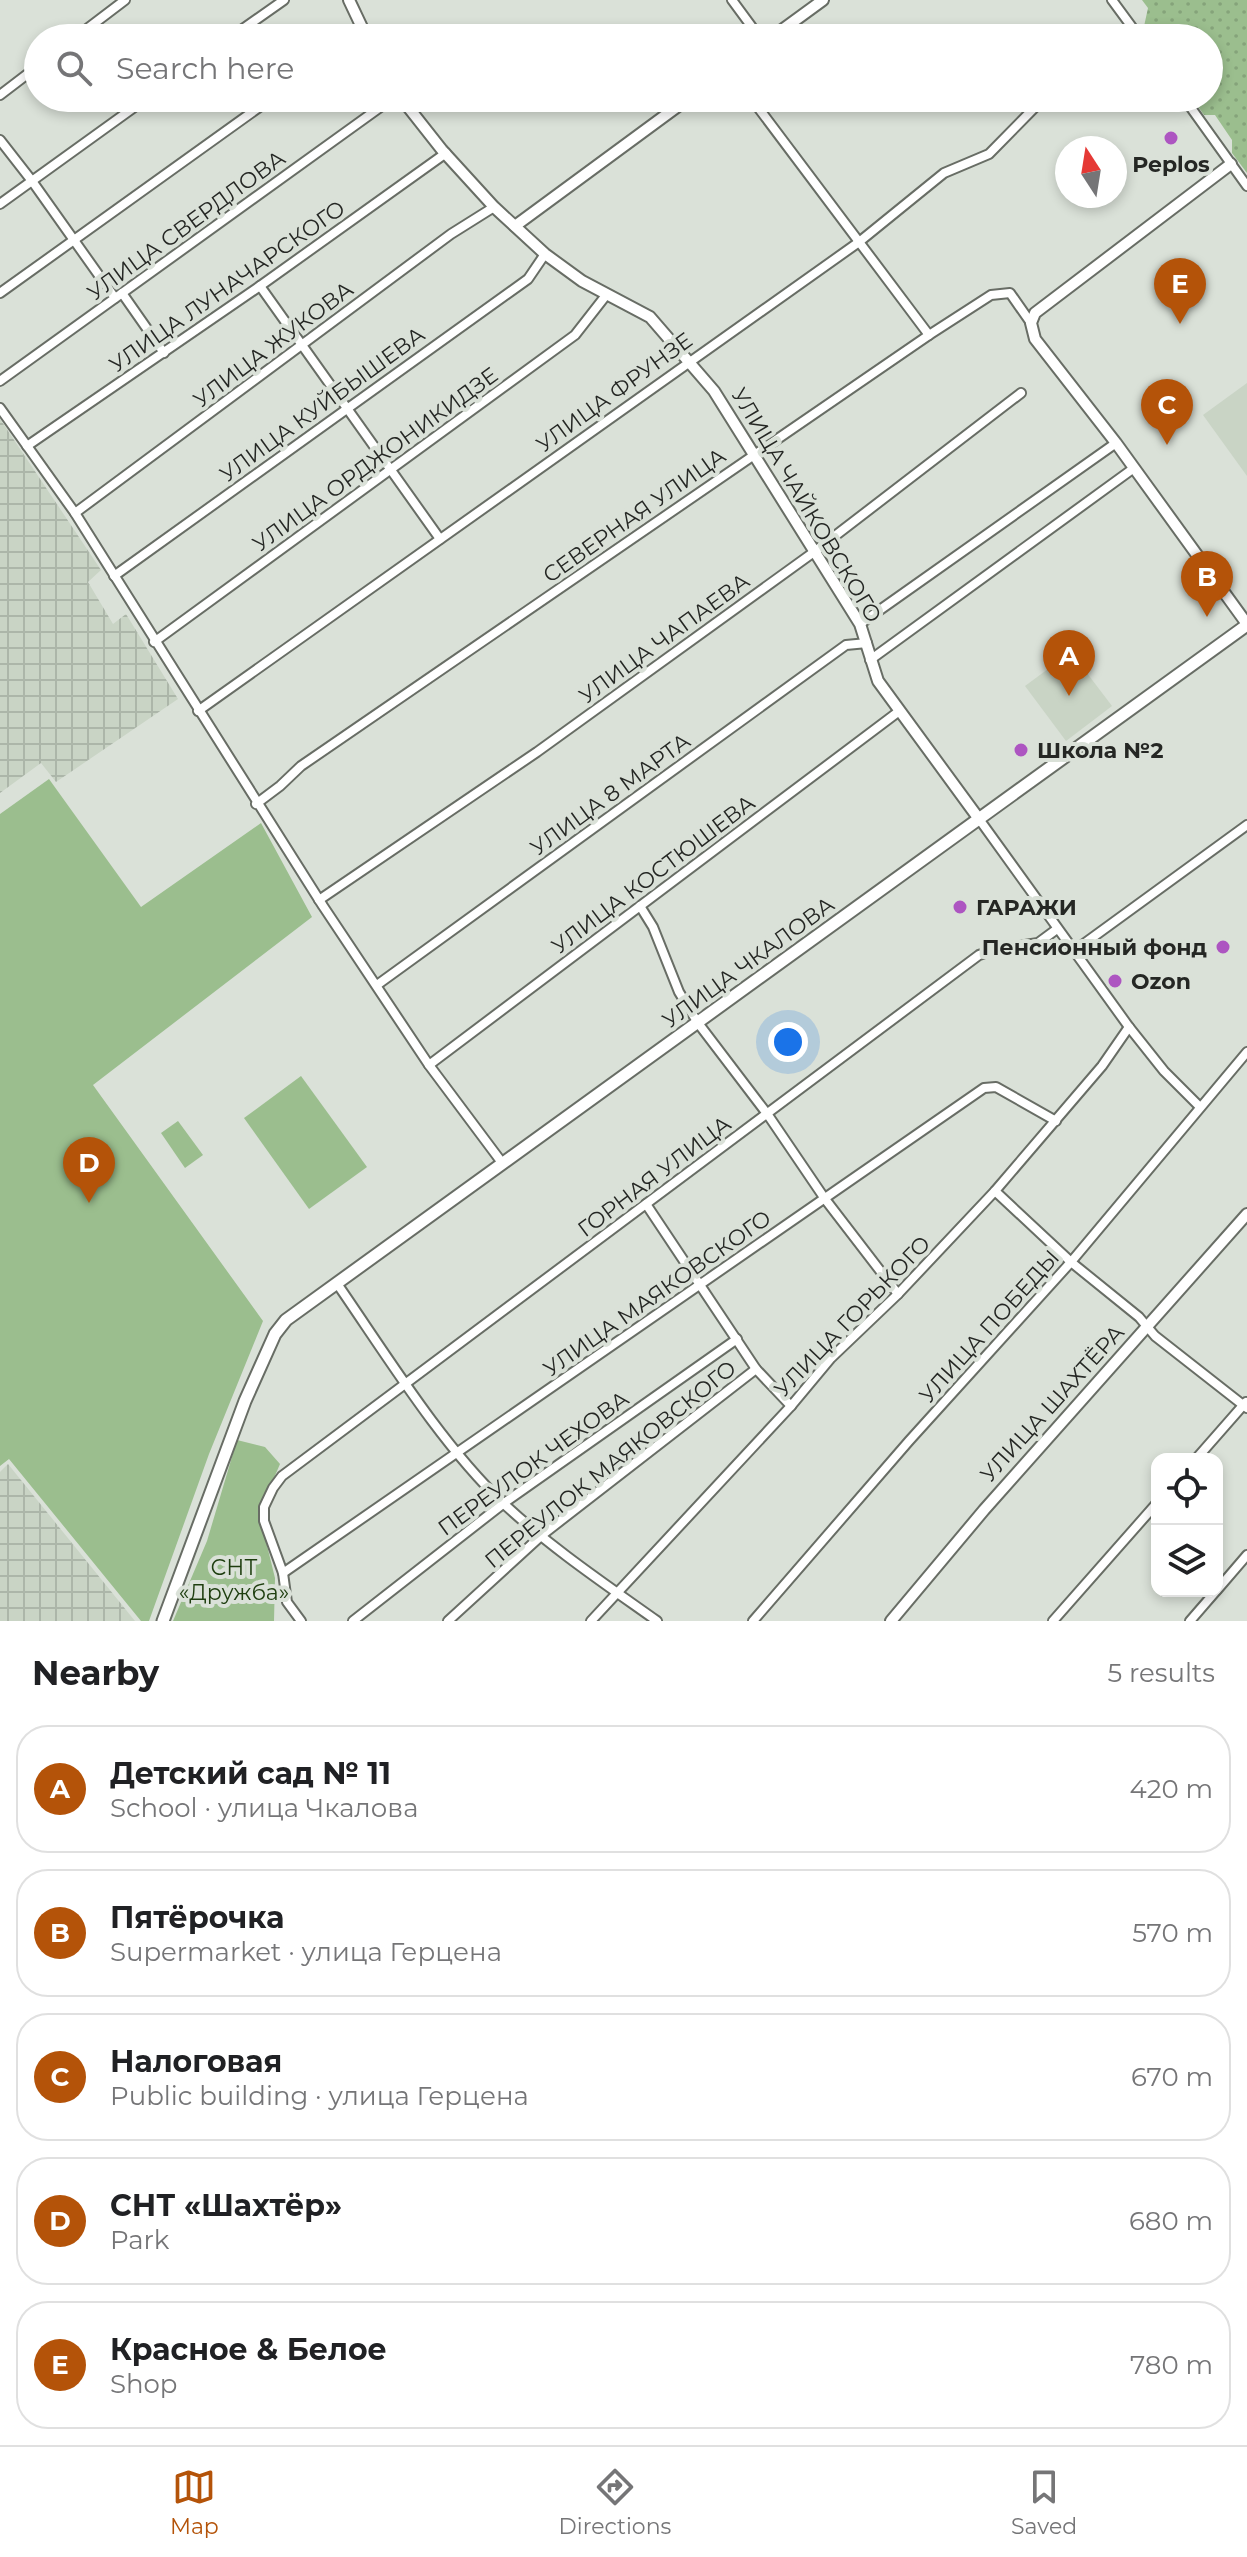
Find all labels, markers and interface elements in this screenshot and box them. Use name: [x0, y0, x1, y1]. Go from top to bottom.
search box: [24, 24, 1223, 112]
icon: search: [52, 46, 96, 90]
text: Search here: [116, 50, 294, 87]
marker: Peplos: [1162, 129, 1180, 147]
north arrow: [1055, 136, 1127, 208]
street label: УЛИЦА СВЕРДЛОВА: [82, 144, 291, 306]
place label: Peplos: [1132, 151, 1210, 178]
street label: УЛИЦА ЛУНАЧАРСКОГО: [104, 195, 350, 378]
pin: E: [1154, 258, 1206, 324]
street label: УЛИЦА ЖУКОВА: [188, 275, 359, 413]
street label: УЛИЦА КУЙБЫШЕВА: [215, 321, 431, 488]
street label: УЛИЦА ФРУНЗЕ: [531, 327, 698, 458]
street label: УЛИЦА ОРДЖОНИКИДЗЕ: [247, 361, 503, 557]
pin: C: [1141, 379, 1193, 445]
street label: УЛИЦА ЧАЙКОВСКОГО: [726, 383, 887, 628]
street label: СЕВЕРНАЯ УЛИЦА: [538, 442, 731, 589]
pin: B: [1181, 551, 1233, 617]
street label: УЛИЦА ЧАПАЕВА: [574, 567, 755, 709]
pin: A: [1043, 630, 1095, 696]
street label: УЛИЦА 8 МАРТА: [525, 727, 696, 861]
place label: Школа №2: [1037, 737, 1164, 764]
marker: Школа №2: [1012, 741, 1030, 759]
street label: УЛИЦА КОСТЮШЕВА: [546, 789, 761, 960]
street label: УЛИЦА ЧКАЛОВА: [657, 891, 840, 1034]
place label: ГАРАЖИ: [976, 894, 1077, 921]
marker: ГАРАЖИ: [951, 898, 969, 916]
place label: Пенсионный фонд: [982, 934, 1207, 961]
marker: Пенсионный фонд: [1214, 938, 1232, 956]
place label: Ozon: [1131, 968, 1191, 995]
marker: Ozon: [1106, 972, 1124, 990]
your location: [768, 1022, 808, 1062]
street label: ГОРНАЯ УЛИЦА: [572, 1110, 737, 1243]
pin: D: [63, 1137, 115, 1203]
street label: УЛИЦА МАЯКОВСКОГО: [538, 1204, 776, 1382]
street label: УЛИЦА ГОРЬКОГО: [769, 1230, 936, 1402]
street label: УЛИЦА ПОБЕДЫ: [914, 1244, 1065, 1408]
street label: УЛИЦА ШАХТЁРА: [975, 1319, 1130, 1487]
street label: ПЕРЕУЛОК МАЯКОВСКОГО: [479, 1355, 741, 1574]
street label: ПЕРЕУЛОК ЧЕХОВА: [433, 1385, 634, 1542]
map controls: [1151, 1453, 1223, 1597]
button: locate: [1151, 1453, 1223, 1525]
button: layers: [1151, 1525, 1223, 1597]
park label: СНТ «Дружба»: [179, 1554, 289, 1606]
text: Nearby: [32, 1652, 159, 1694]
text: 5 results: [1108, 1657, 1215, 1689]
text: Детский сад № 11: [110, 1755, 391, 1792]
text: A: [50, 1773, 70, 1805]
text: 420 m: [1130, 1773, 1213, 1805]
text: School · улица Чкалова: [110, 1792, 418, 1824]
text: Пятёрочка: [110, 1899, 284, 1936]
text: B: [50, 1917, 70, 1949]
text: 570 m: [1132, 1917, 1213, 1949]
text: Supermarket · улица Герцена: [110, 1936, 502, 1968]
text: Налоговая: [110, 2043, 282, 2080]
text: C: [51, 2061, 69, 2093]
text: 670 m: [1131, 2061, 1213, 2093]
text: Public building · улица Герцена: [110, 2080, 529, 2112]
text: СНТ «Шахтёр»: [110, 2187, 342, 2224]
text: D: [49, 2205, 71, 2237]
text: 680 m: [1129, 2205, 1213, 2237]
text: Park: [110, 2224, 169, 2256]
text: Красное & Белое: [110, 2331, 387, 2368]
text: E: [51, 2349, 69, 2381]
text: 780 m: [1130, 2349, 1213, 2381]
text: Shop: [110, 2368, 178, 2400]
tab: Map: [170, 2465, 219, 2540]
tab: Directions: [559, 2465, 671, 2540]
tab: Saved: [1011, 2465, 1077, 2540]

